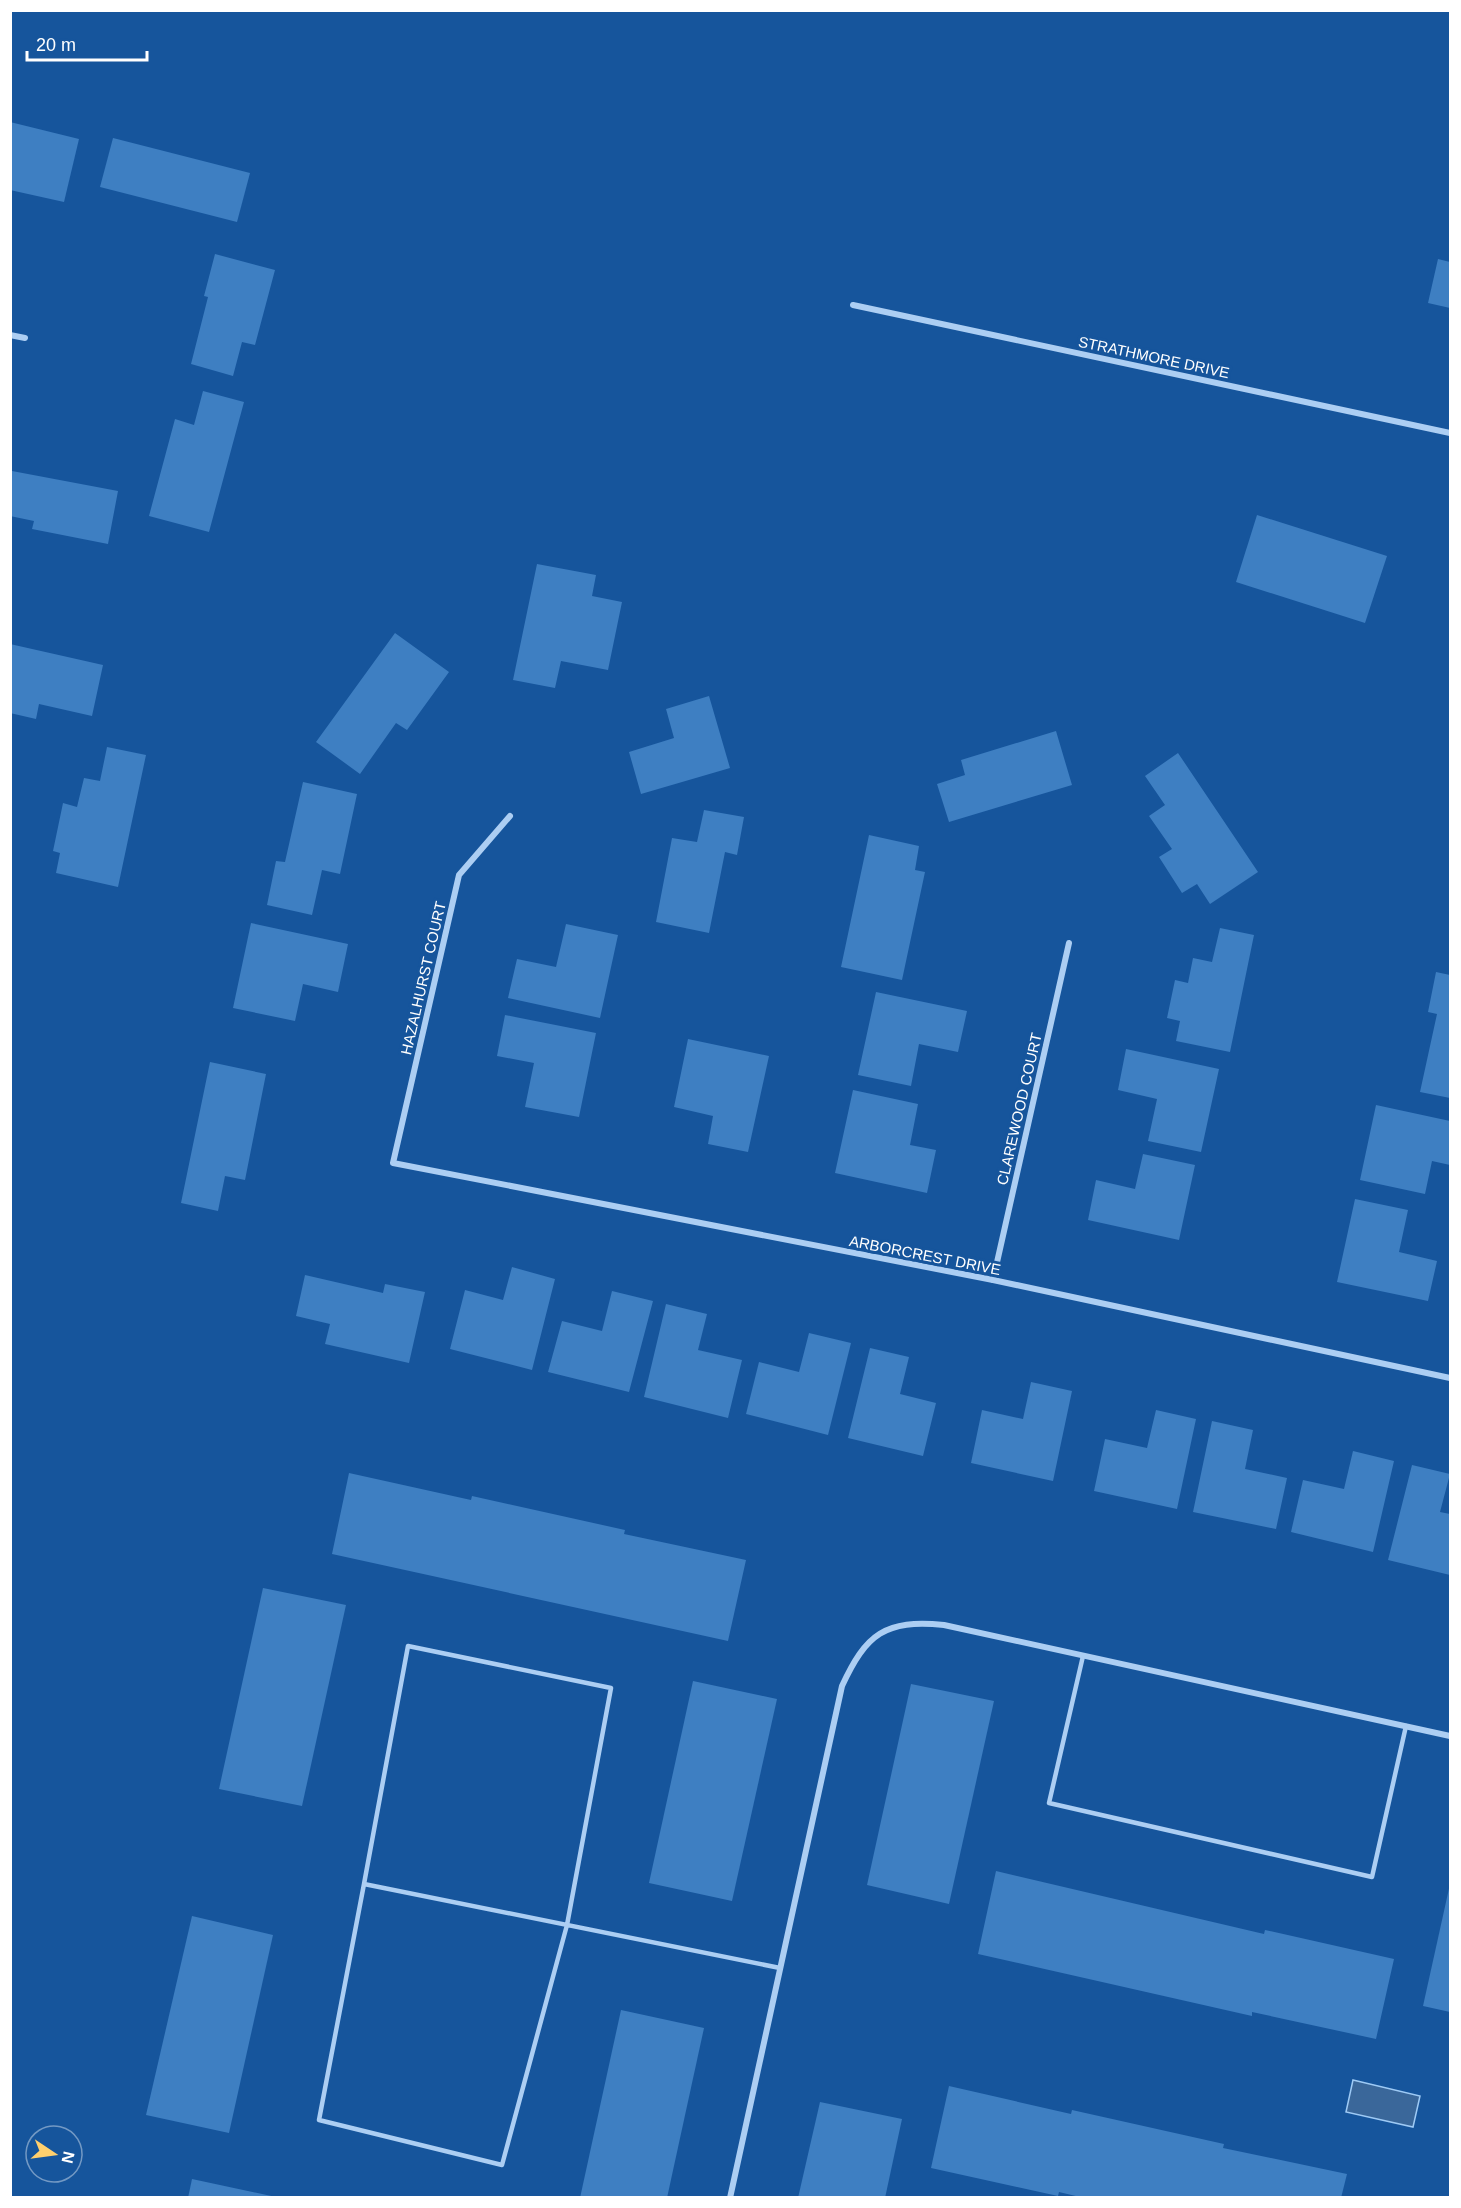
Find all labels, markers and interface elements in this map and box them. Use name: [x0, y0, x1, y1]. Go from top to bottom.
scale bar: [27, 24, 147, 62]
text: 20 m: [36, 35, 76, 55]
street label: STRATHMORE DRIVE: [1077, 333, 1231, 381]
street label: HAZALHURST COURT: [397, 900, 449, 1056]
street label: CLAREWOOD COURT: [993, 1031, 1045, 1187]
street label: ARBORCREST DRIVE: [848, 1232, 1002, 1278]
north arrow: [24, 2124, 84, 2184]
text: N: [59, 2150, 78, 2165]

